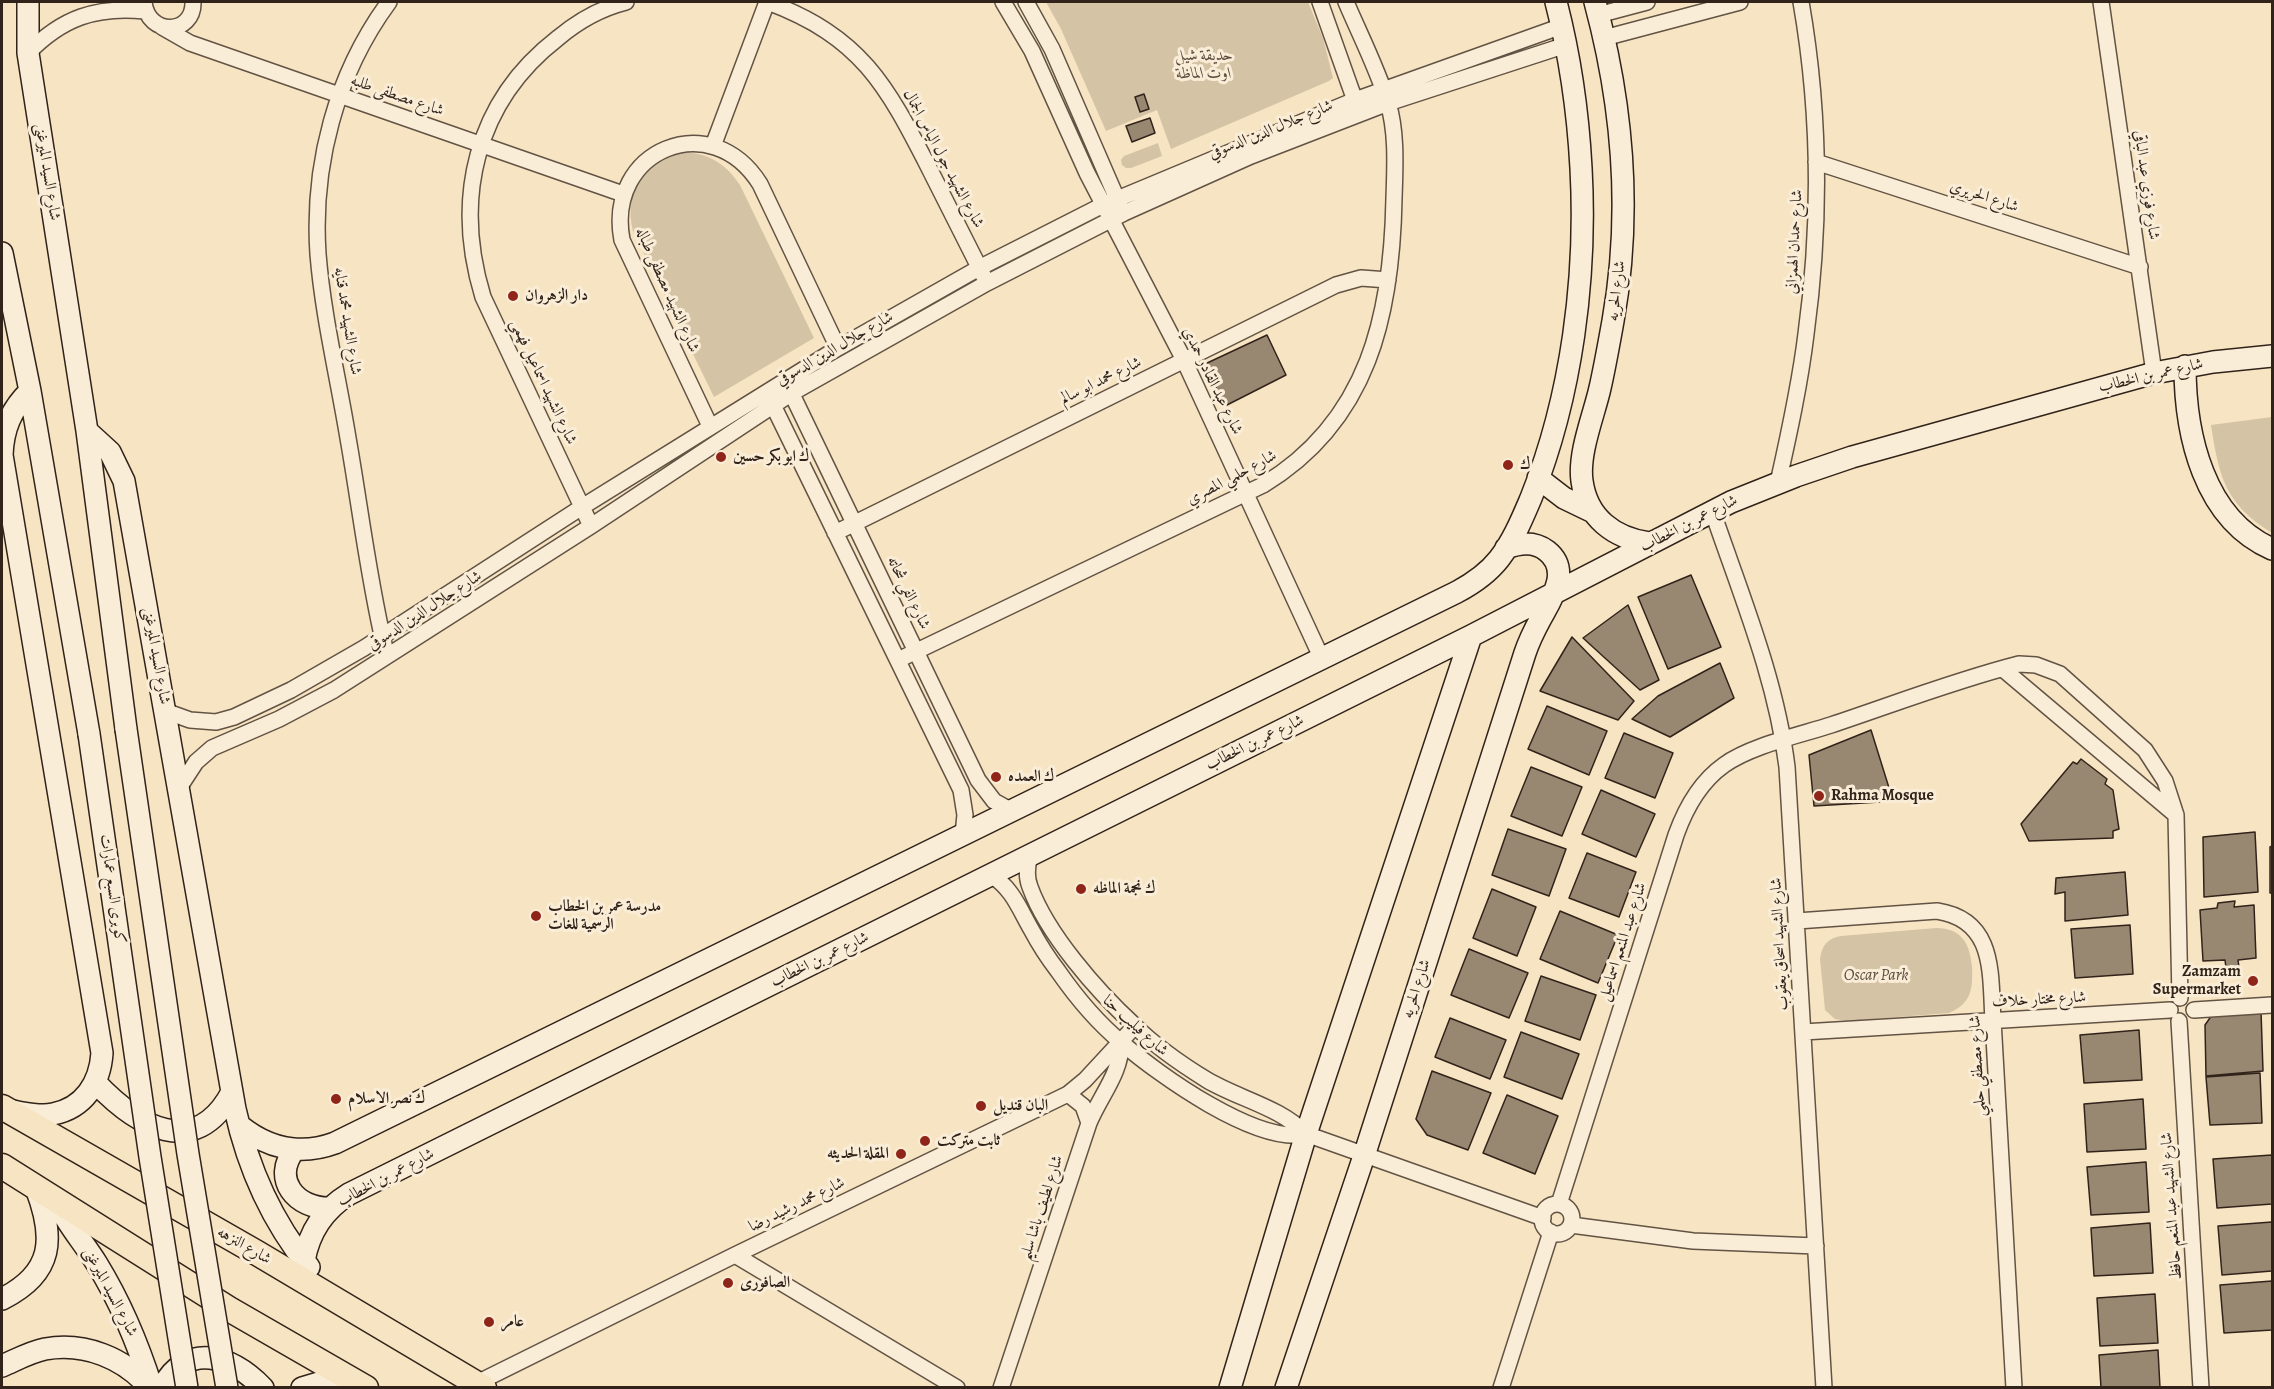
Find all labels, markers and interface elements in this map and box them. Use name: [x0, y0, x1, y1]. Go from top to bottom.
park label: حديقة شيل اوت الماظة: [1175, 46, 1233, 84]
street label: شارع مصطفى طلبه: [348, 71, 446, 121]
street label: شارع الشهيد جول الياس الجمال: [898, 86, 988, 232]
street label: شارع جلال الدين الدسوقي: [1206, 96, 1336, 164]
street label: شارع السيد الميرغنى: [30, 122, 64, 222]
street label: شارع فوزي عبد الباقي: [2129, 129, 2163, 241]
street label: شارع الحريري: [1947, 177, 2021, 217]
street label: شارع حمدان الهمزاني: [1783, 189, 1807, 295]
street label: شارع الشهيد مصطفى طباله: [631, 225, 703, 355]
street label: شارع الحريه: [1604, 260, 1630, 322]
street label: شارع الشهيد محمد قنايه: [329, 266, 365, 376]
place label: دار الزهروان: [525, 286, 588, 306]
marker: دار الزهروان: [506, 289, 520, 303]
street label: شارع جلال الدين الدسوقي: [773, 308, 897, 390]
street label: شارع الشهيد اسماعيل فهمي: [505, 316, 581, 448]
street label: شارع عبد القادر حمدي: [1178, 324, 1246, 438]
street label: شارع محمد ابو سالم: [1057, 353, 1145, 409]
street label: شارع عمر بن الخطاب: [2097, 355, 2205, 397]
street label: شارع حلمي المصري: [1184, 446, 1280, 510]
place label: ك ابو بكر حسين: [733, 447, 809, 467]
marker: ك ابو بكر حسين: [714, 450, 728, 464]
place label: ك: [1520, 455, 1531, 475]
marker: ك: [1501, 458, 1515, 472]
street label: شارع عمر بن الخطاب: [1637, 491, 1741, 557]
street label: شارع الفي شحاته: [882, 553, 934, 633]
street label: شارع جلال الدين الدسوقي: [364, 567, 486, 655]
street label: شارع السيد الميرغنى: [138, 606, 174, 706]
street label: شارع عمر بن الخطاب: [1203, 711, 1307, 775]
place label: ك العمده: [1008, 767, 1054, 787]
marker: ك العمده: [989, 770, 1003, 784]
place label: Rahma Mosque: [1831, 786, 1934, 806]
marker: Rahma Mosque: [1812, 789, 1826, 803]
street label: كوبرى السبع عمارات: [95, 833, 129, 945]
street label: شارع الشهيد اسحاق يعقوب: [1767, 877, 1793, 1011]
place label: ك نجمة الماظه: [1093, 879, 1156, 899]
street label: شارع عبد المنعم اسماعيل: [1595, 880, 1651, 1004]
marker: ك نجمة الماظه: [1074, 882, 1088, 896]
place label: مدرسة عمر بن الخطاب الرسمية للغات: [548, 897, 661, 935]
marker: مدرسة عمر بن الخطاب الرسمية للغات: [529, 909, 543, 923]
street label: شارع عمر بن الخطاب: [768, 928, 872, 992]
street label: شارع الحريه: [1398, 957, 1436, 1021]
place label: Zamzam Supermarket: [2153, 962, 2241, 1000]
park label: Oscar Park: [1844, 966, 1908, 986]
marker: Zamzam Supermarket: [2246, 974, 2260, 988]
street label: شارع مختار خلاف: [1991, 988, 2087, 1012]
street label: شارع فيليب حنا: [1098, 991, 1172, 1061]
street label: شارع مصطفي حلمي: [1966, 1015, 1990, 1117]
place label: ك نصر الاسلام: [348, 1089, 425, 1109]
marker: ك نصر الاسلام: [329, 1092, 343, 1106]
place label: البان قنديل: [993, 1096, 1048, 1116]
marker: البان قنديل: [974, 1099, 988, 1113]
place label: ثابت متركت: [937, 1131, 1000, 1151]
street label: شارع الشهيد عبد المنعم حافظ: [2157, 1131, 2187, 1281]
marker: ثابت متركت: [918, 1134, 932, 1148]
street label: شارع عمر بن الخطاب: [334, 1144, 438, 1212]
place label: المقلة الحديثه: [827, 1144, 889, 1164]
marker: المقلة الحديثه: [894, 1147, 908, 1161]
street label: شارع لطيف باشا سليم: [1016, 1153, 1068, 1263]
street label: شارع محمد رشيد رضا: [746, 1173, 848, 1237]
street label: شارع النزهه: [214, 1223, 274, 1269]
street label: شارع السيد الميرغنى: [78, 1244, 142, 1340]
place label: الصافورى: [740, 1273, 790, 1293]
marker: الصافورى: [721, 1276, 735, 1290]
place label: عامر: [501, 1312, 524, 1332]
marker: عامر: [482, 1315, 496, 1329]

